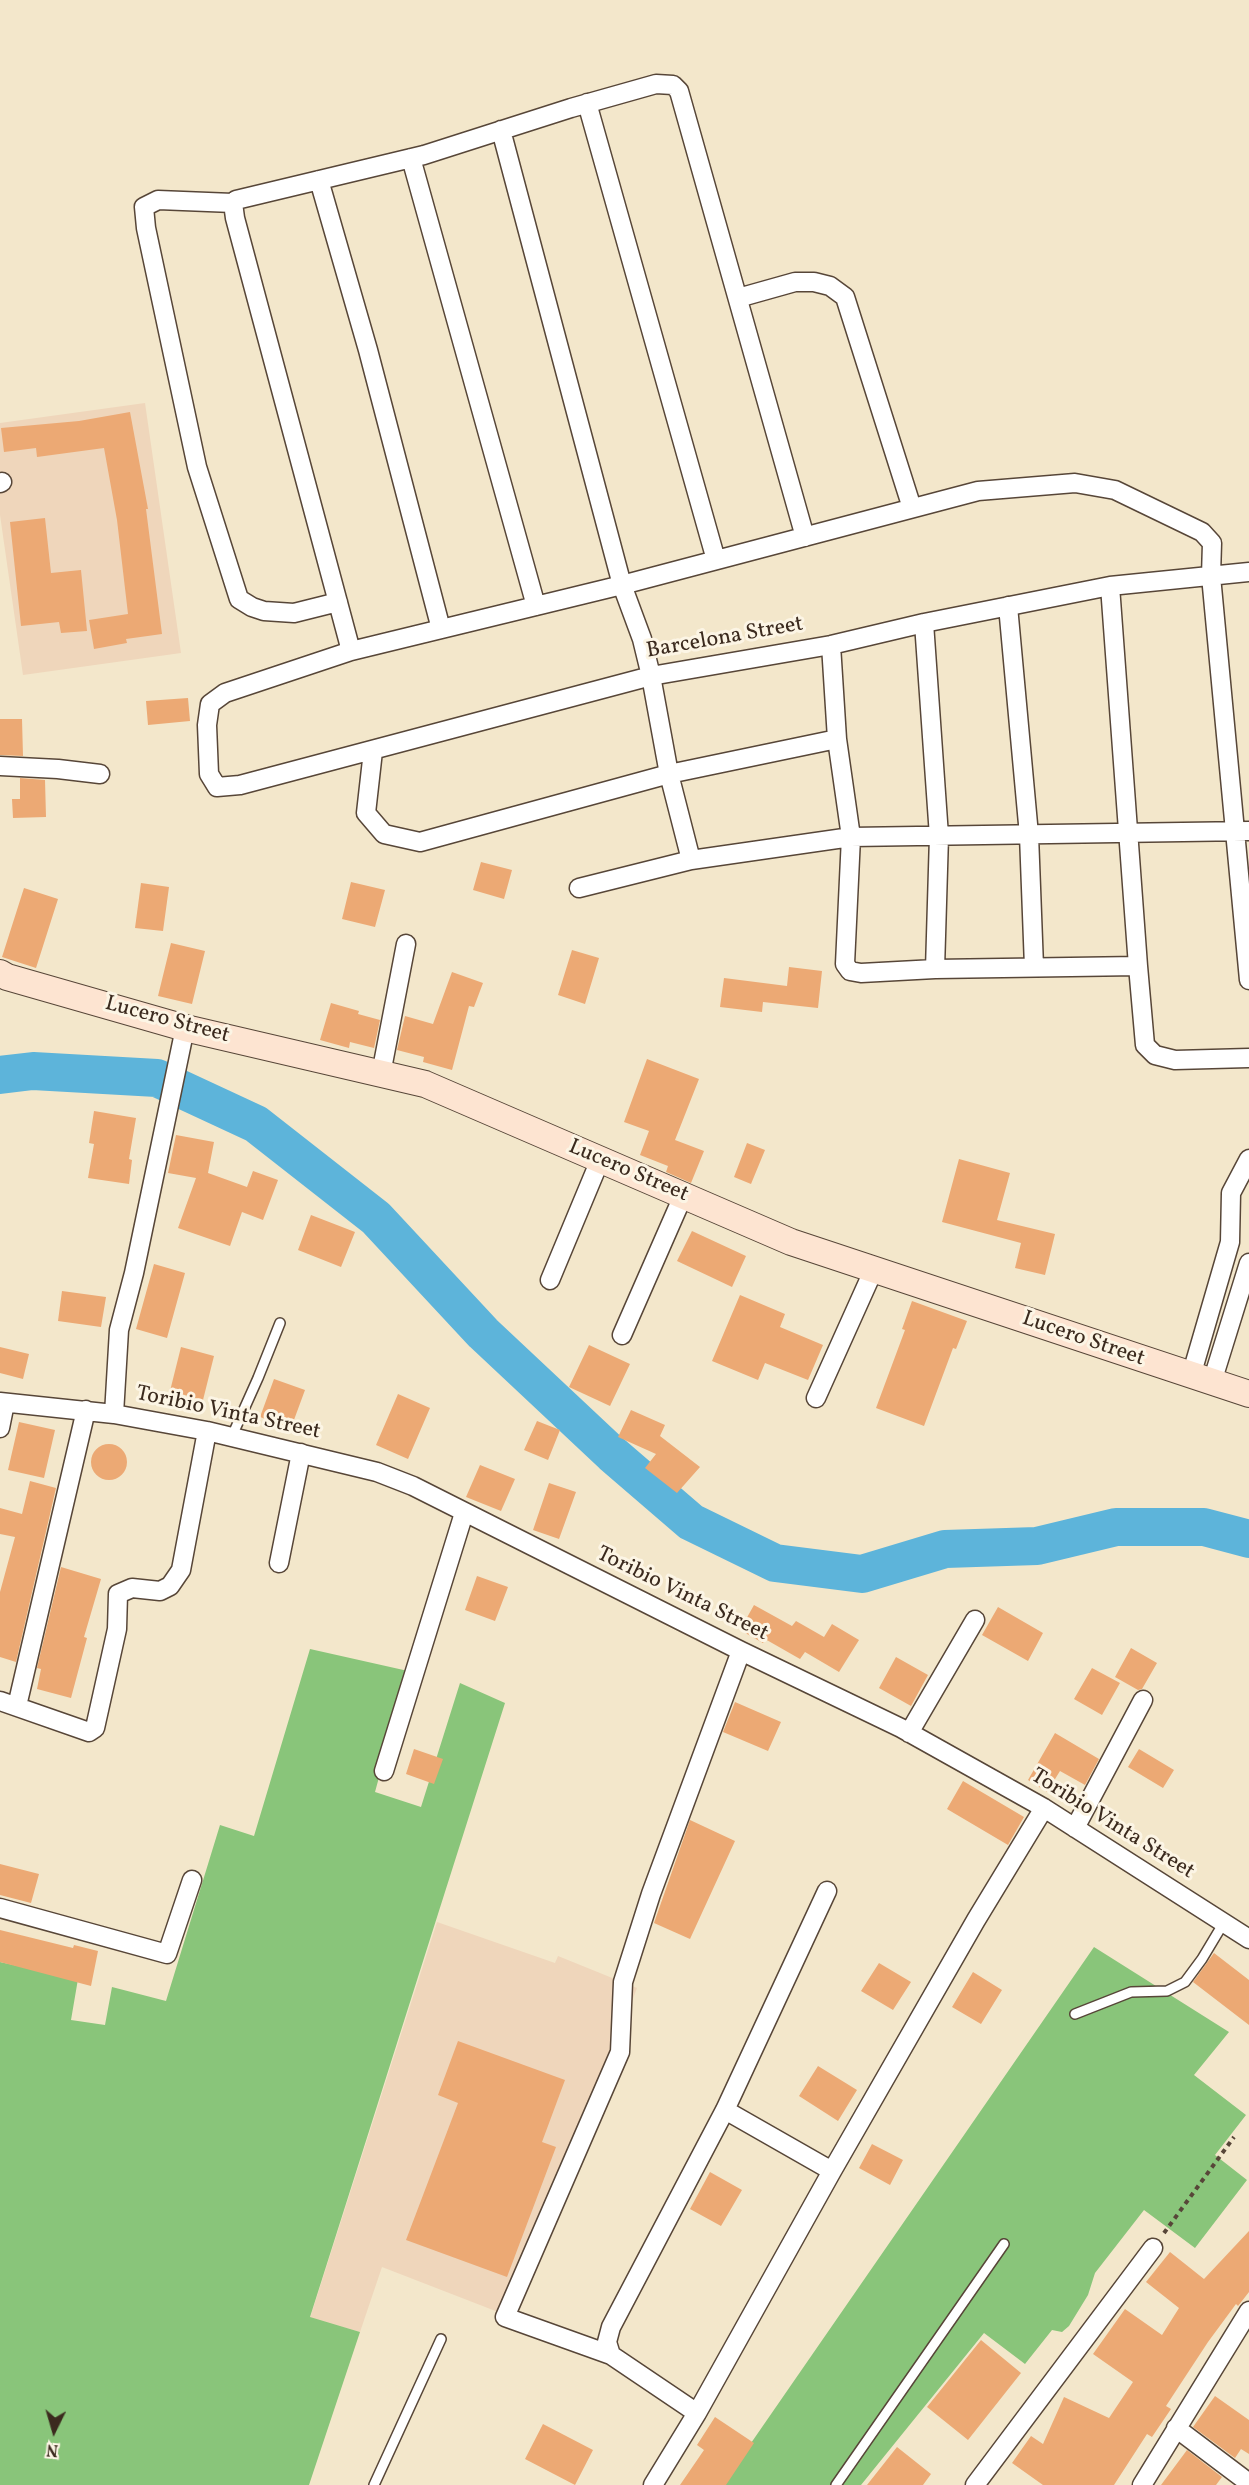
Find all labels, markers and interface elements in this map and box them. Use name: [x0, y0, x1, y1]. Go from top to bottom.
street label: Barcelona Street: [645, 612, 805, 666]
street label: Lucero Street: [102, 992, 232, 1050]
street label: Lucero Street: [564, 1135, 692, 1209]
street label: Lucero Street: [1018, 1307, 1148, 1373]
street label: Toribio Vinta Street: [133, 1382, 323, 1446]
street label: Toribio Vinta Street: [592, 1542, 772, 1648]
street label: Toribio Vinta Street: [1025, 1764, 1199, 1886]
north arrow: [24, 2401, 84, 2461]
text: N: [46, 2437, 59, 2460]

